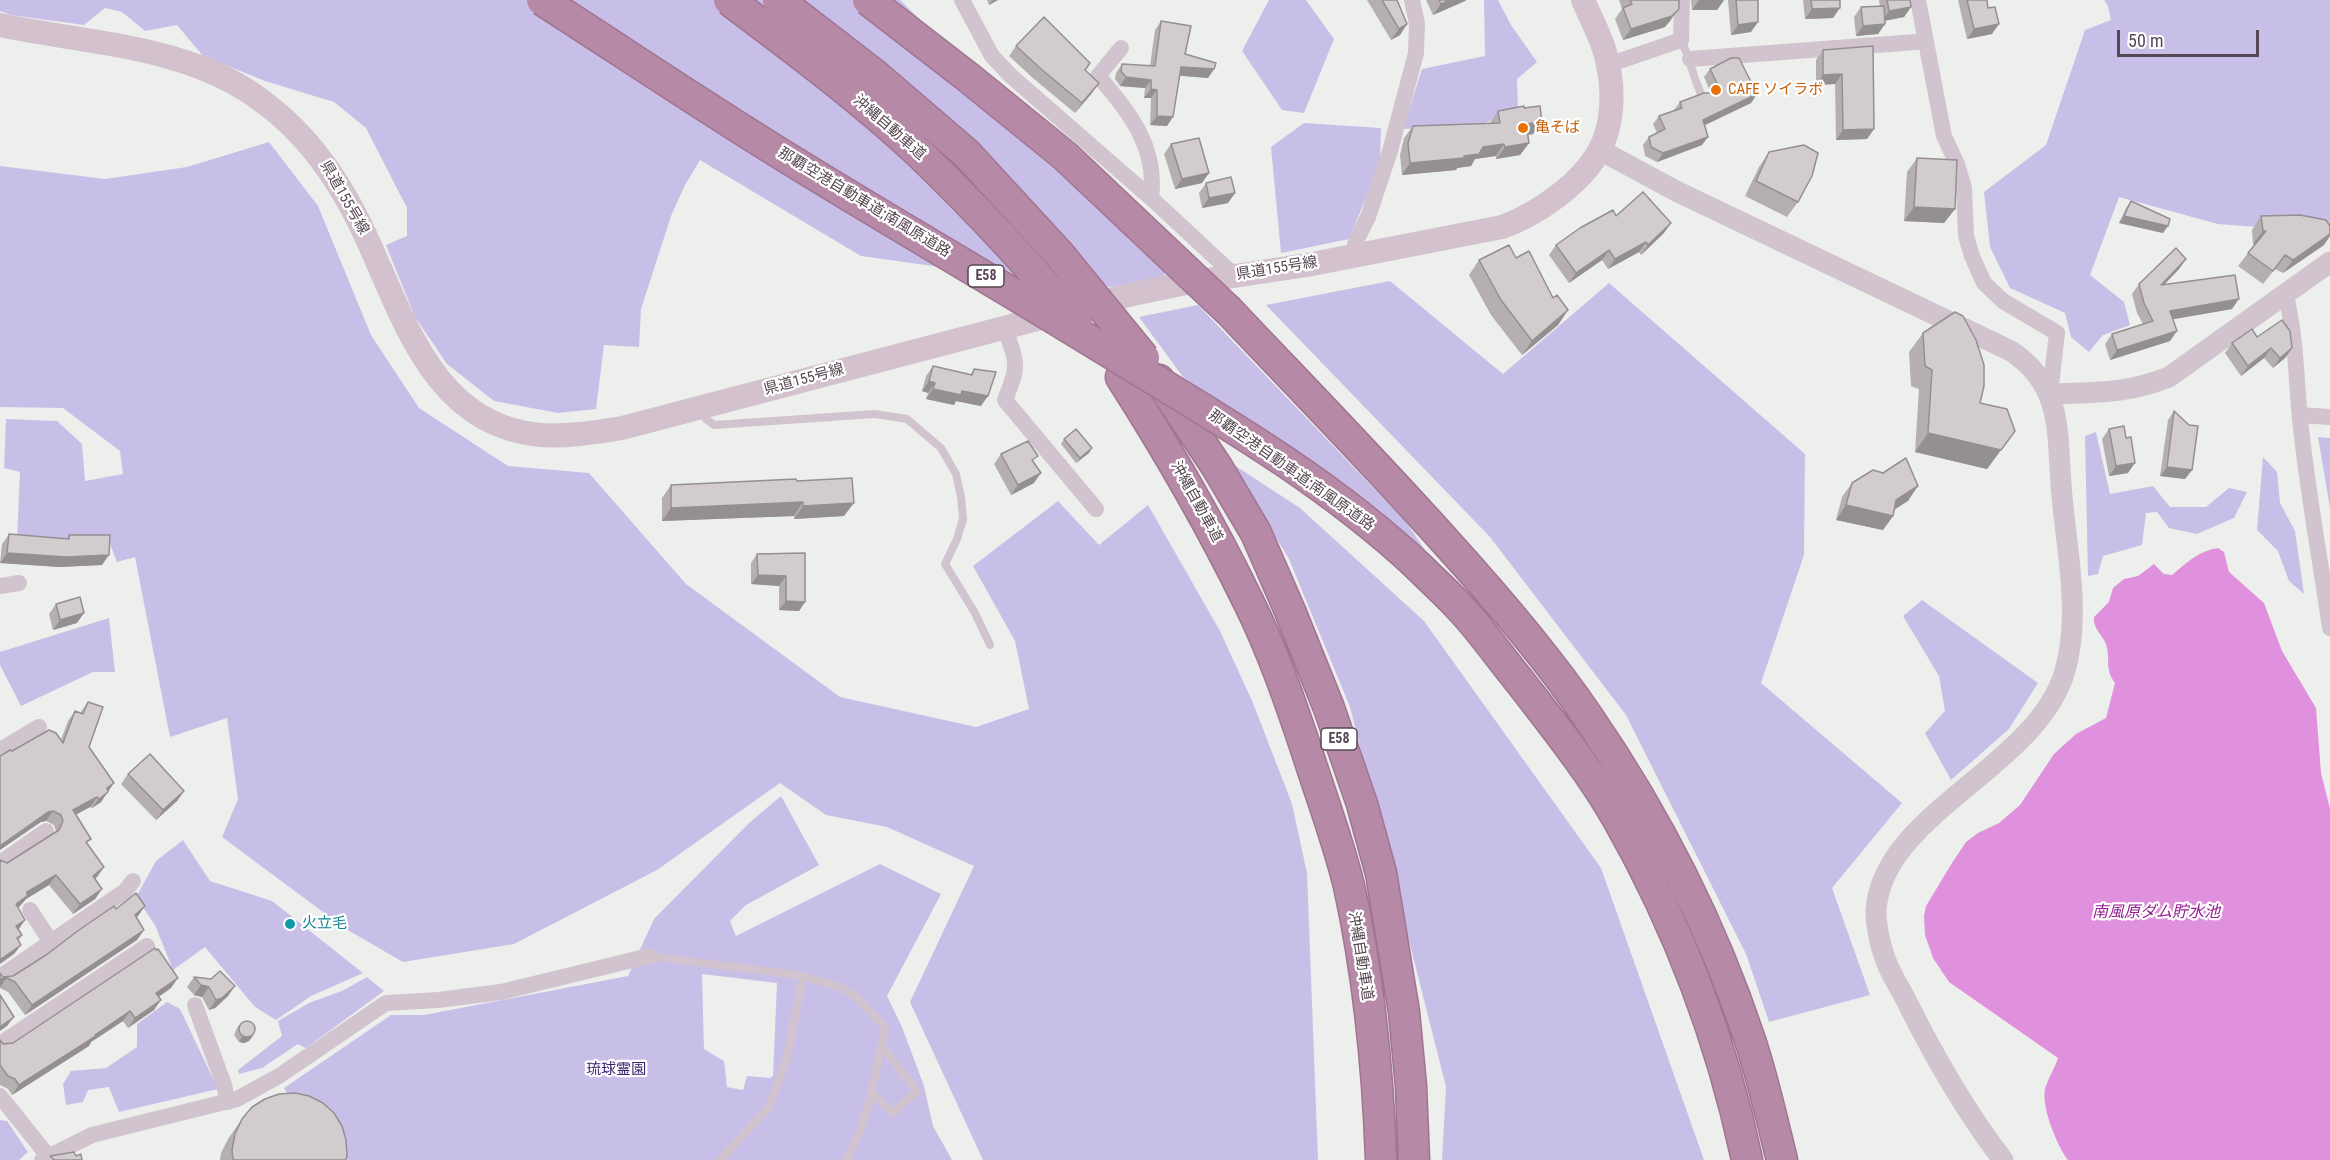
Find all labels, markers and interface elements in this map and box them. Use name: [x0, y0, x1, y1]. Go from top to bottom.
scale bar: [2120, 18, 2262, 56]
text: 50 m: [2128, 30, 2163, 51]
place label: CAFE ソイラボ: [1728, 81, 1823, 99]
marker: CAFE ソイラボ: [1709, 83, 1723, 97]
street label: 沖縄自動車道: [849, 92, 929, 164]
place label: 亀そば: [1535, 119, 1580, 137]
marker: 亀そば: [1516, 121, 1530, 135]
street label: 那覇空港自動車道;南風原道路: [774, 144, 954, 262]
street label: 県道155号線: [316, 158, 372, 238]
street label: 県道155号線: [1235, 254, 1319, 284]
road number: E58: [968, 265, 1004, 287]
street label: 県道155号線: [762, 361, 846, 399]
street label: 那覇空港自動車道;南風原道路: [1205, 407, 1377, 535]
street label: 沖縄自動車道: [1166, 458, 1226, 546]
road number: E58: [1321, 728, 1357, 750]
water label: 南風原ダム貯水池: [2092, 903, 2220, 923]
street label: 沖縄自動車道: [1344, 910, 1376, 1002]
place label: 火立毛: [302, 915, 347, 933]
marker: 火立毛: [283, 917, 297, 931]
park label: 琉球霊園: [586, 1061, 646, 1079]

